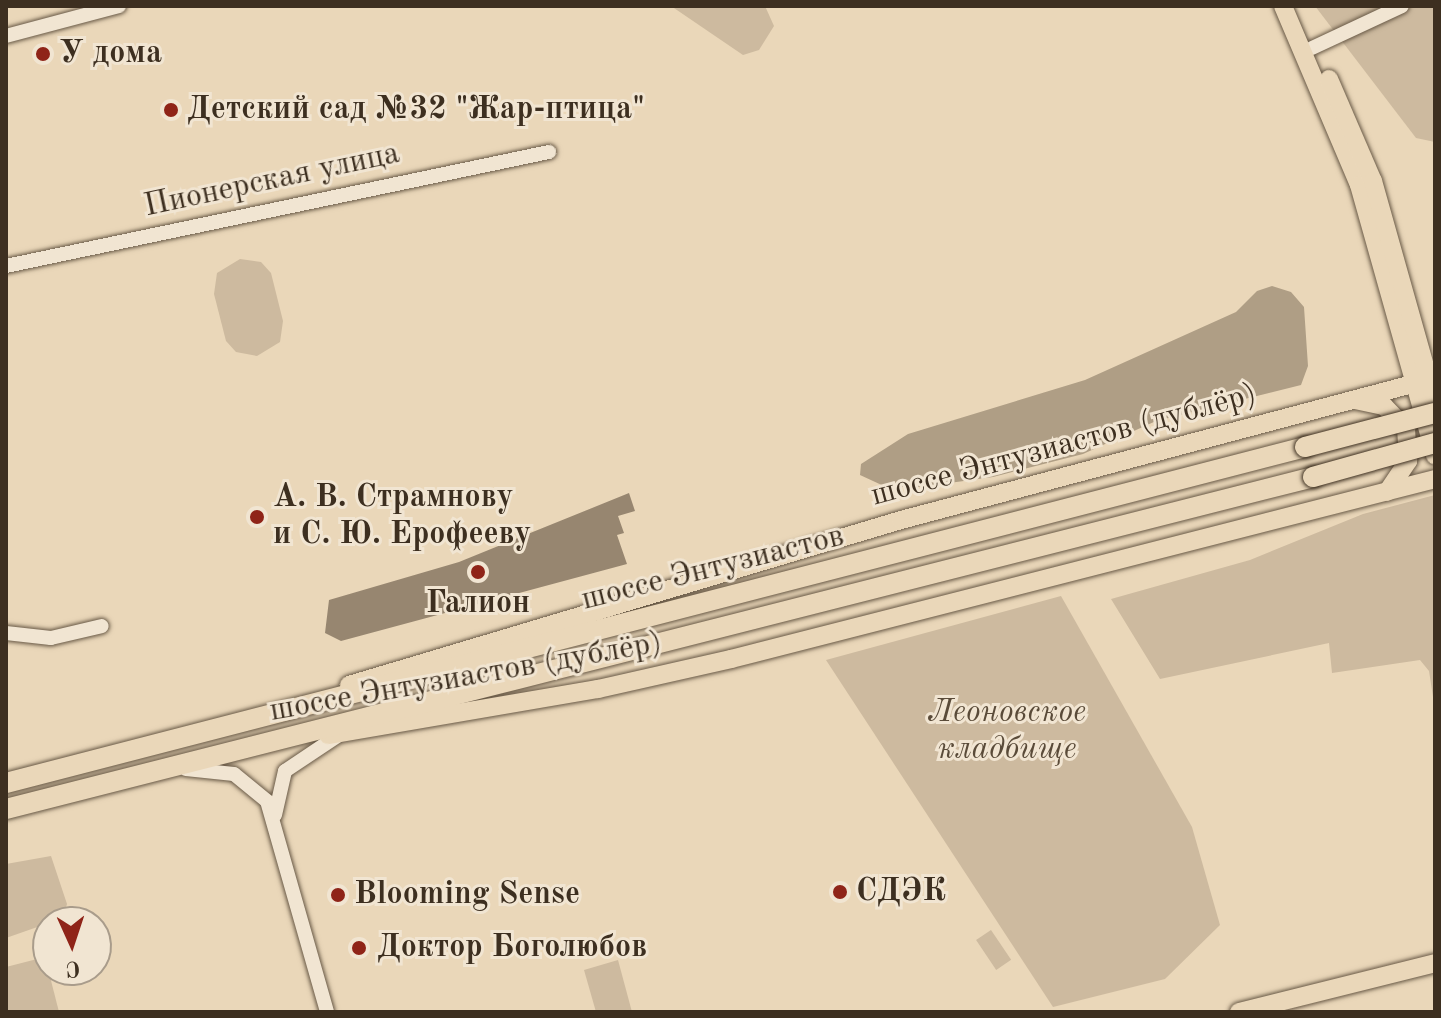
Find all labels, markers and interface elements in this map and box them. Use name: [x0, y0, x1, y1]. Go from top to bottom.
place label: У дома: [59, 35, 162, 73]
marker: У дома: [34, 45, 52, 63]
place label: Детский сад №32 "Жар-птица": [187, 91, 645, 129]
marker: Детский сад №32 "Жар-птица": [162, 101, 180, 119]
street label: Пионерская улица: [141, 135, 403, 227]
street label: шоссе Энтузиастов (дублёр): [867, 376, 1261, 516]
place label: А. В. Страмнову и С. Ю. Ерофееву: [273, 480, 531, 555]
marker: А. В. Страмнову и С. Ю. Ерофееву: [248, 508, 266, 526]
street label: шоссе Энтузиастов: [578, 518, 848, 620]
marker: Галион: [469, 563, 487, 581]
place label: Галион: [426, 585, 530, 623]
street label: шоссе Энтузиастов (дублёр): [267, 625, 665, 731]
park label: Леоновское кладбище: [928, 695, 1086, 770]
place label: СДЭК: [856, 873, 946, 911]
place label: Blooming Sense: [354, 876, 580, 914]
marker: СДЭК: [831, 883, 849, 901]
marker: Blooming Sense: [329, 886, 347, 904]
north arrow: [32, 906, 112, 986]
place label: Доктор Боголюбов: [377, 929, 647, 967]
marker: Доктор Боголюбов: [348, 937, 370, 959]
text: С: [65, 957, 81, 979]

